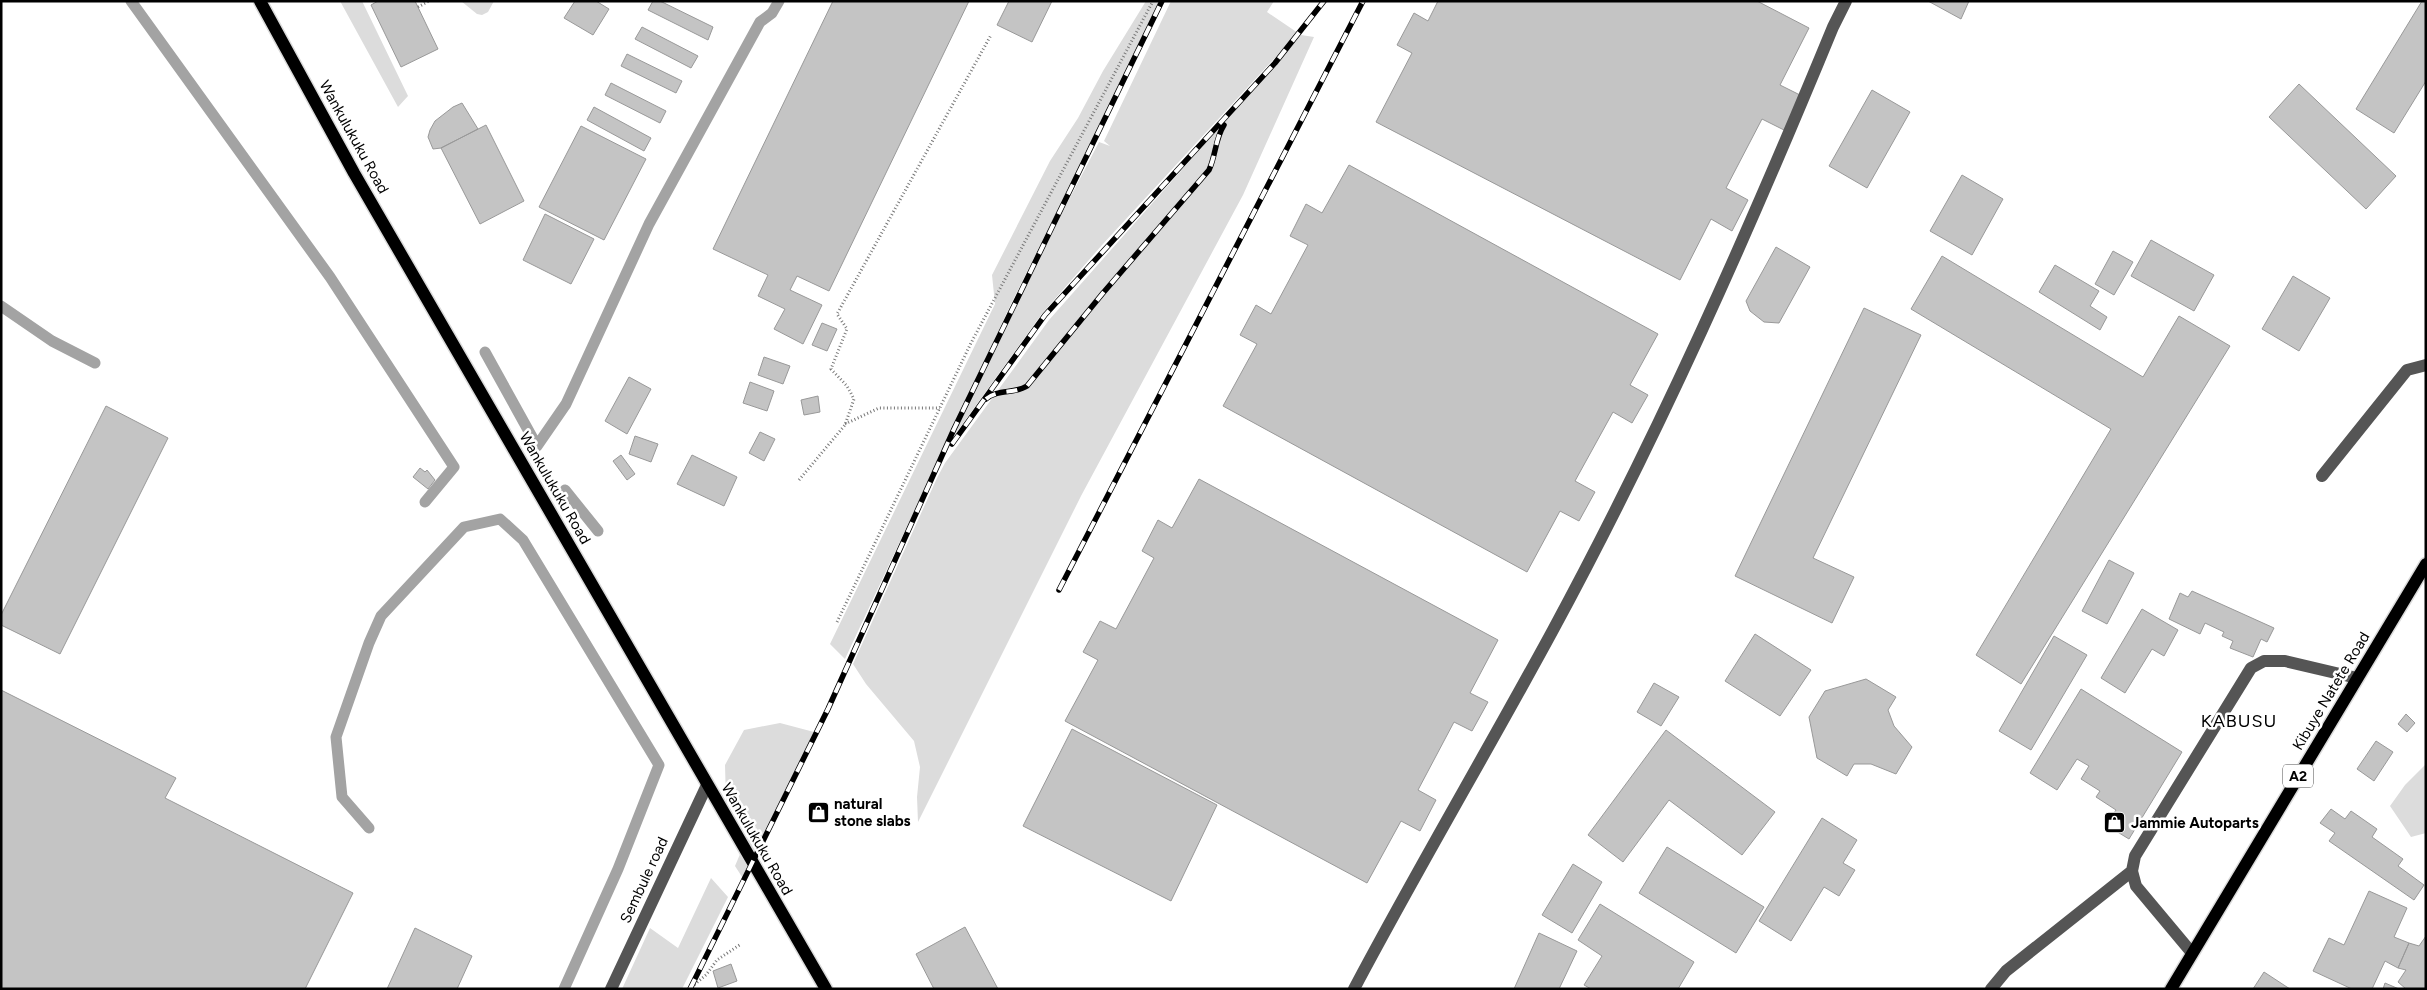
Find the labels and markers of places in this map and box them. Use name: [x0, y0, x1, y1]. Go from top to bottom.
place label: natural stone slabs: [834, 795, 911, 830]
shop icon: natural stone slabs: [806, 801, 830, 825]
shop icon: Jammie Autoparts: [2103, 811, 2127, 835]
place label: Jammie Autoparts: [2131, 814, 2259, 832]

